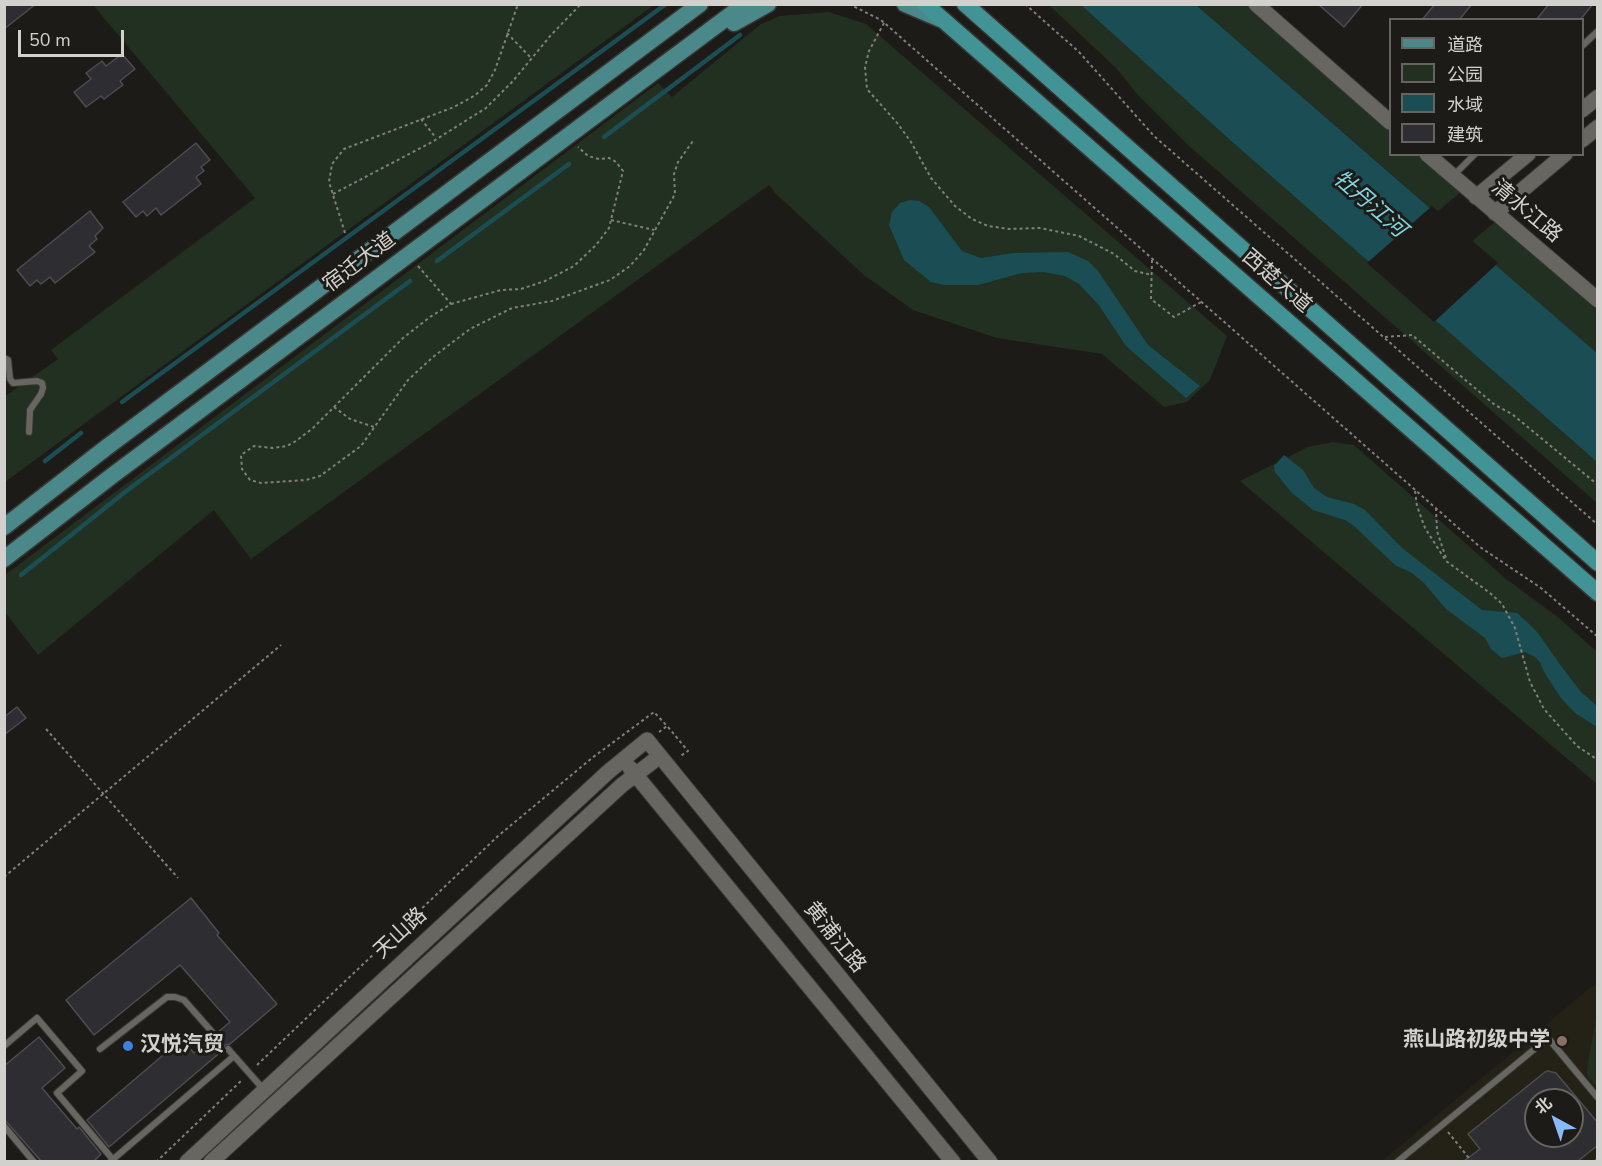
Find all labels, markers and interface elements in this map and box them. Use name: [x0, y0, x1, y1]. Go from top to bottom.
scale bar: [21, 18, 128, 56]
legend: [1389, 18, 1584, 156]
text: 50 m: [29, 28, 71, 52]
text: 道路: [1447, 33, 1483, 57]
text: 公园: [1447, 63, 1483, 87]
text: 水域: [1447, 93, 1483, 117]
text: 建筑: [1447, 123, 1483, 147]
water label: 牡丹江河: [1327, 166, 1411, 244]
street label: 清水江路: [1486, 175, 1566, 249]
street label: 宿迁大道: [319, 228, 401, 298]
street label: 西楚大道: [1236, 245, 1316, 319]
street label: 黄浦江路: [798, 897, 870, 979]
street label: 天山路: [369, 903, 433, 965]
place label: 燕山路初级中学: [1403, 1028, 1550, 1054]
place label: 汉悦汽贸: [140, 1033, 224, 1059]
marker: 燕山路初级中学: [1555, 1034, 1569, 1048]
marker: 汉悦汽贸: [121, 1039, 135, 1053]
north arrow: [1524, 1088, 1584, 1148]
text: 北: [1531, 1092, 1557, 1119]

